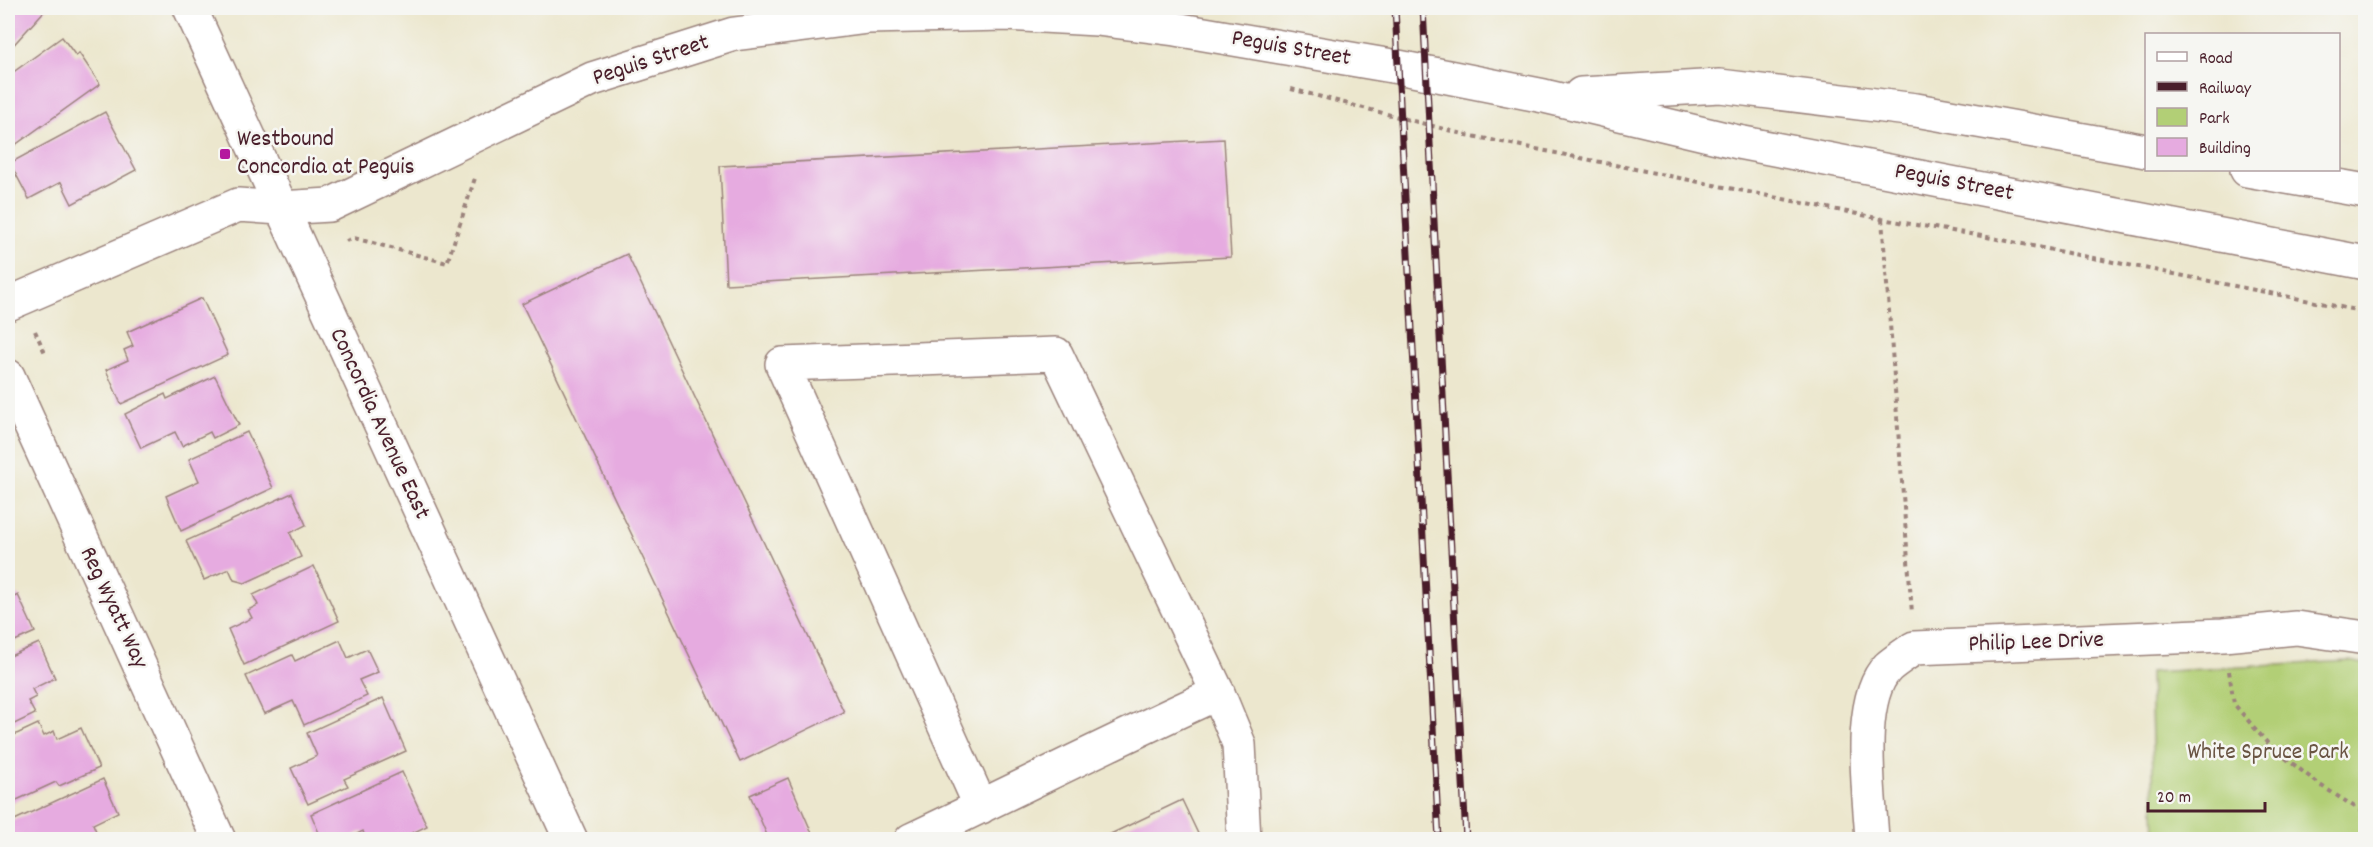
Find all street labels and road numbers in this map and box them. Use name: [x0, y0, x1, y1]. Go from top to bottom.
street label: Peguis Street: [1229, 22, 1353, 76]
street label: Peguis Street: [588, 26, 714, 96]
street label: Peguis Street: [1892, 155, 2017, 211]
street label: Concordia Avenue East: [320, 323, 438, 525]
street label: Reg Wyatt Way: [70, 541, 157, 676]
street label: Philip Lee Drive: [1968, 624, 2104, 662]

